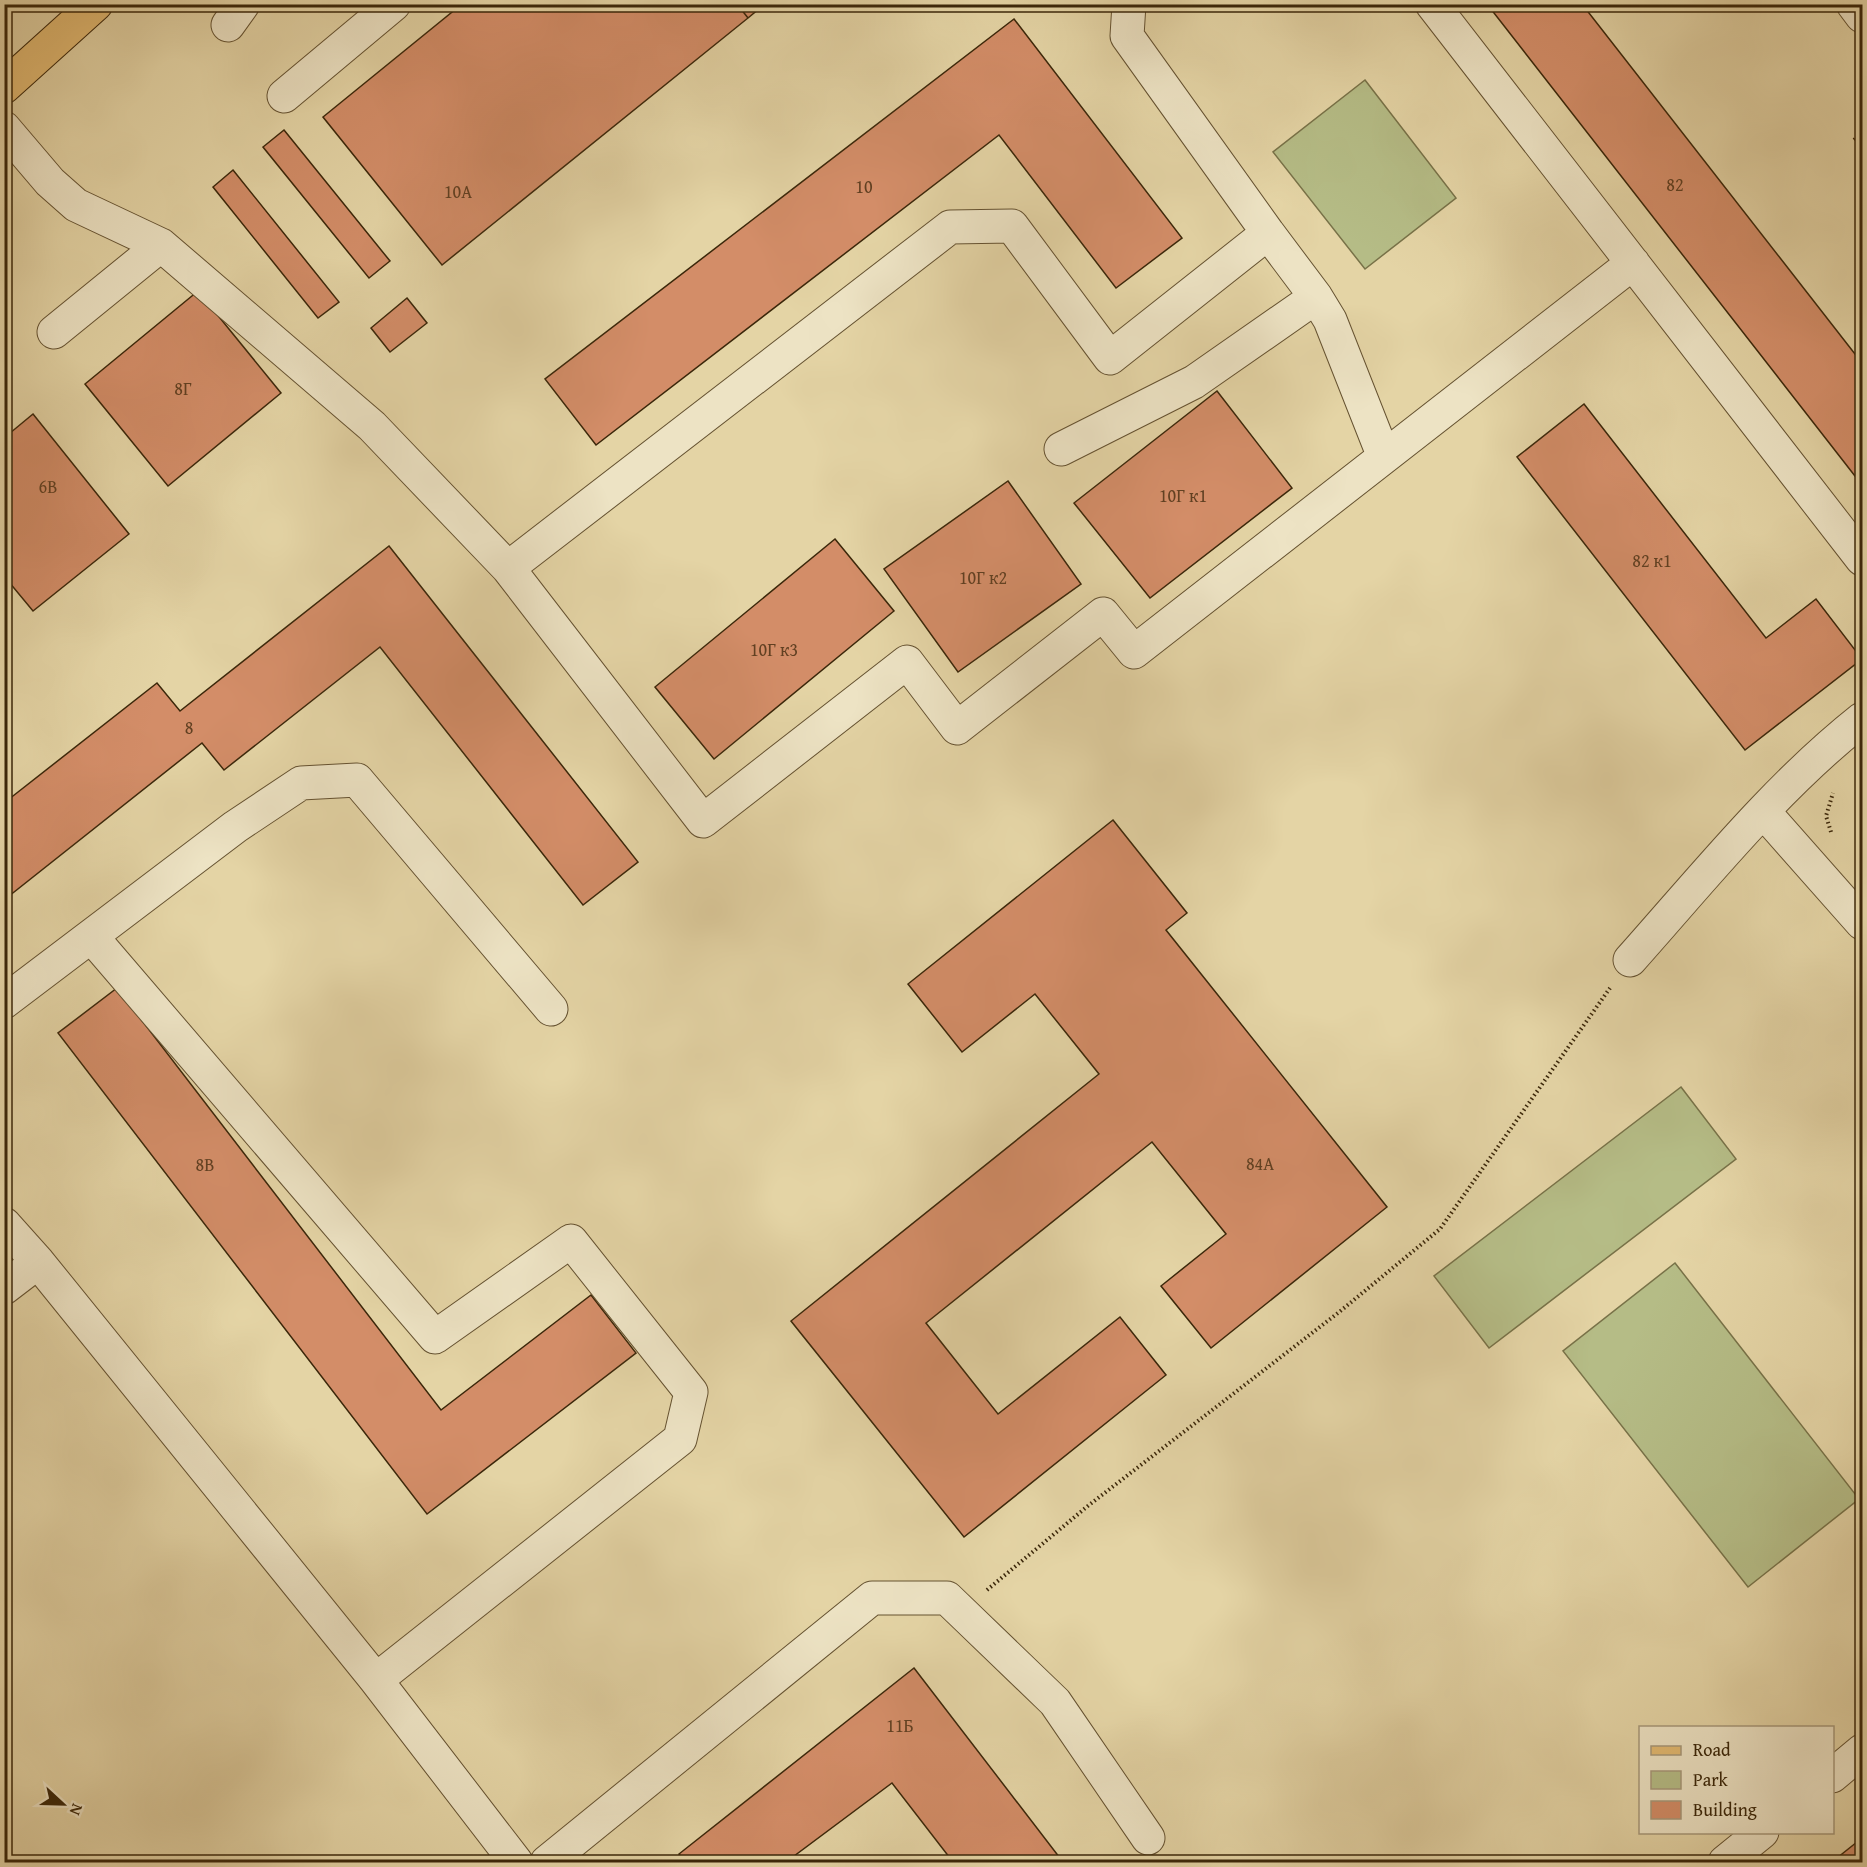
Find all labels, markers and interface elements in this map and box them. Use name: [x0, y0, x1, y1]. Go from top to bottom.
house number: 82: [1666, 171, 1684, 198]
house number: 10: [855, 173, 873, 200]
house number: 10А: [444, 178, 472, 205]
house number: 8Г: [174, 375, 192, 402]
house number: 6В: [39, 473, 57, 500]
house number: 10Г к1: [1159, 482, 1207, 509]
house number: 82 к1: [1632, 547, 1672, 574]
house number: 10Г к2: [959, 564, 1007, 591]
house number: 10Г к3: [750, 636, 798, 663]
house number: 8: [185, 714, 193, 741]
house number: 84А: [1246, 1150, 1274, 1177]
house number: 8В: [196, 1151, 214, 1178]
house number: 11Б: [886, 1712, 914, 1739]
legend: [1639, 1726, 1834, 1834]
text: Road: [1693, 1736, 1731, 1763]
text: Park: [1693, 1766, 1729, 1793]
north arrow: [33, 1774, 93, 1834]
text: Building: [1693, 1796, 1757, 1823]
text: N: [64, 1800, 90, 1819]

